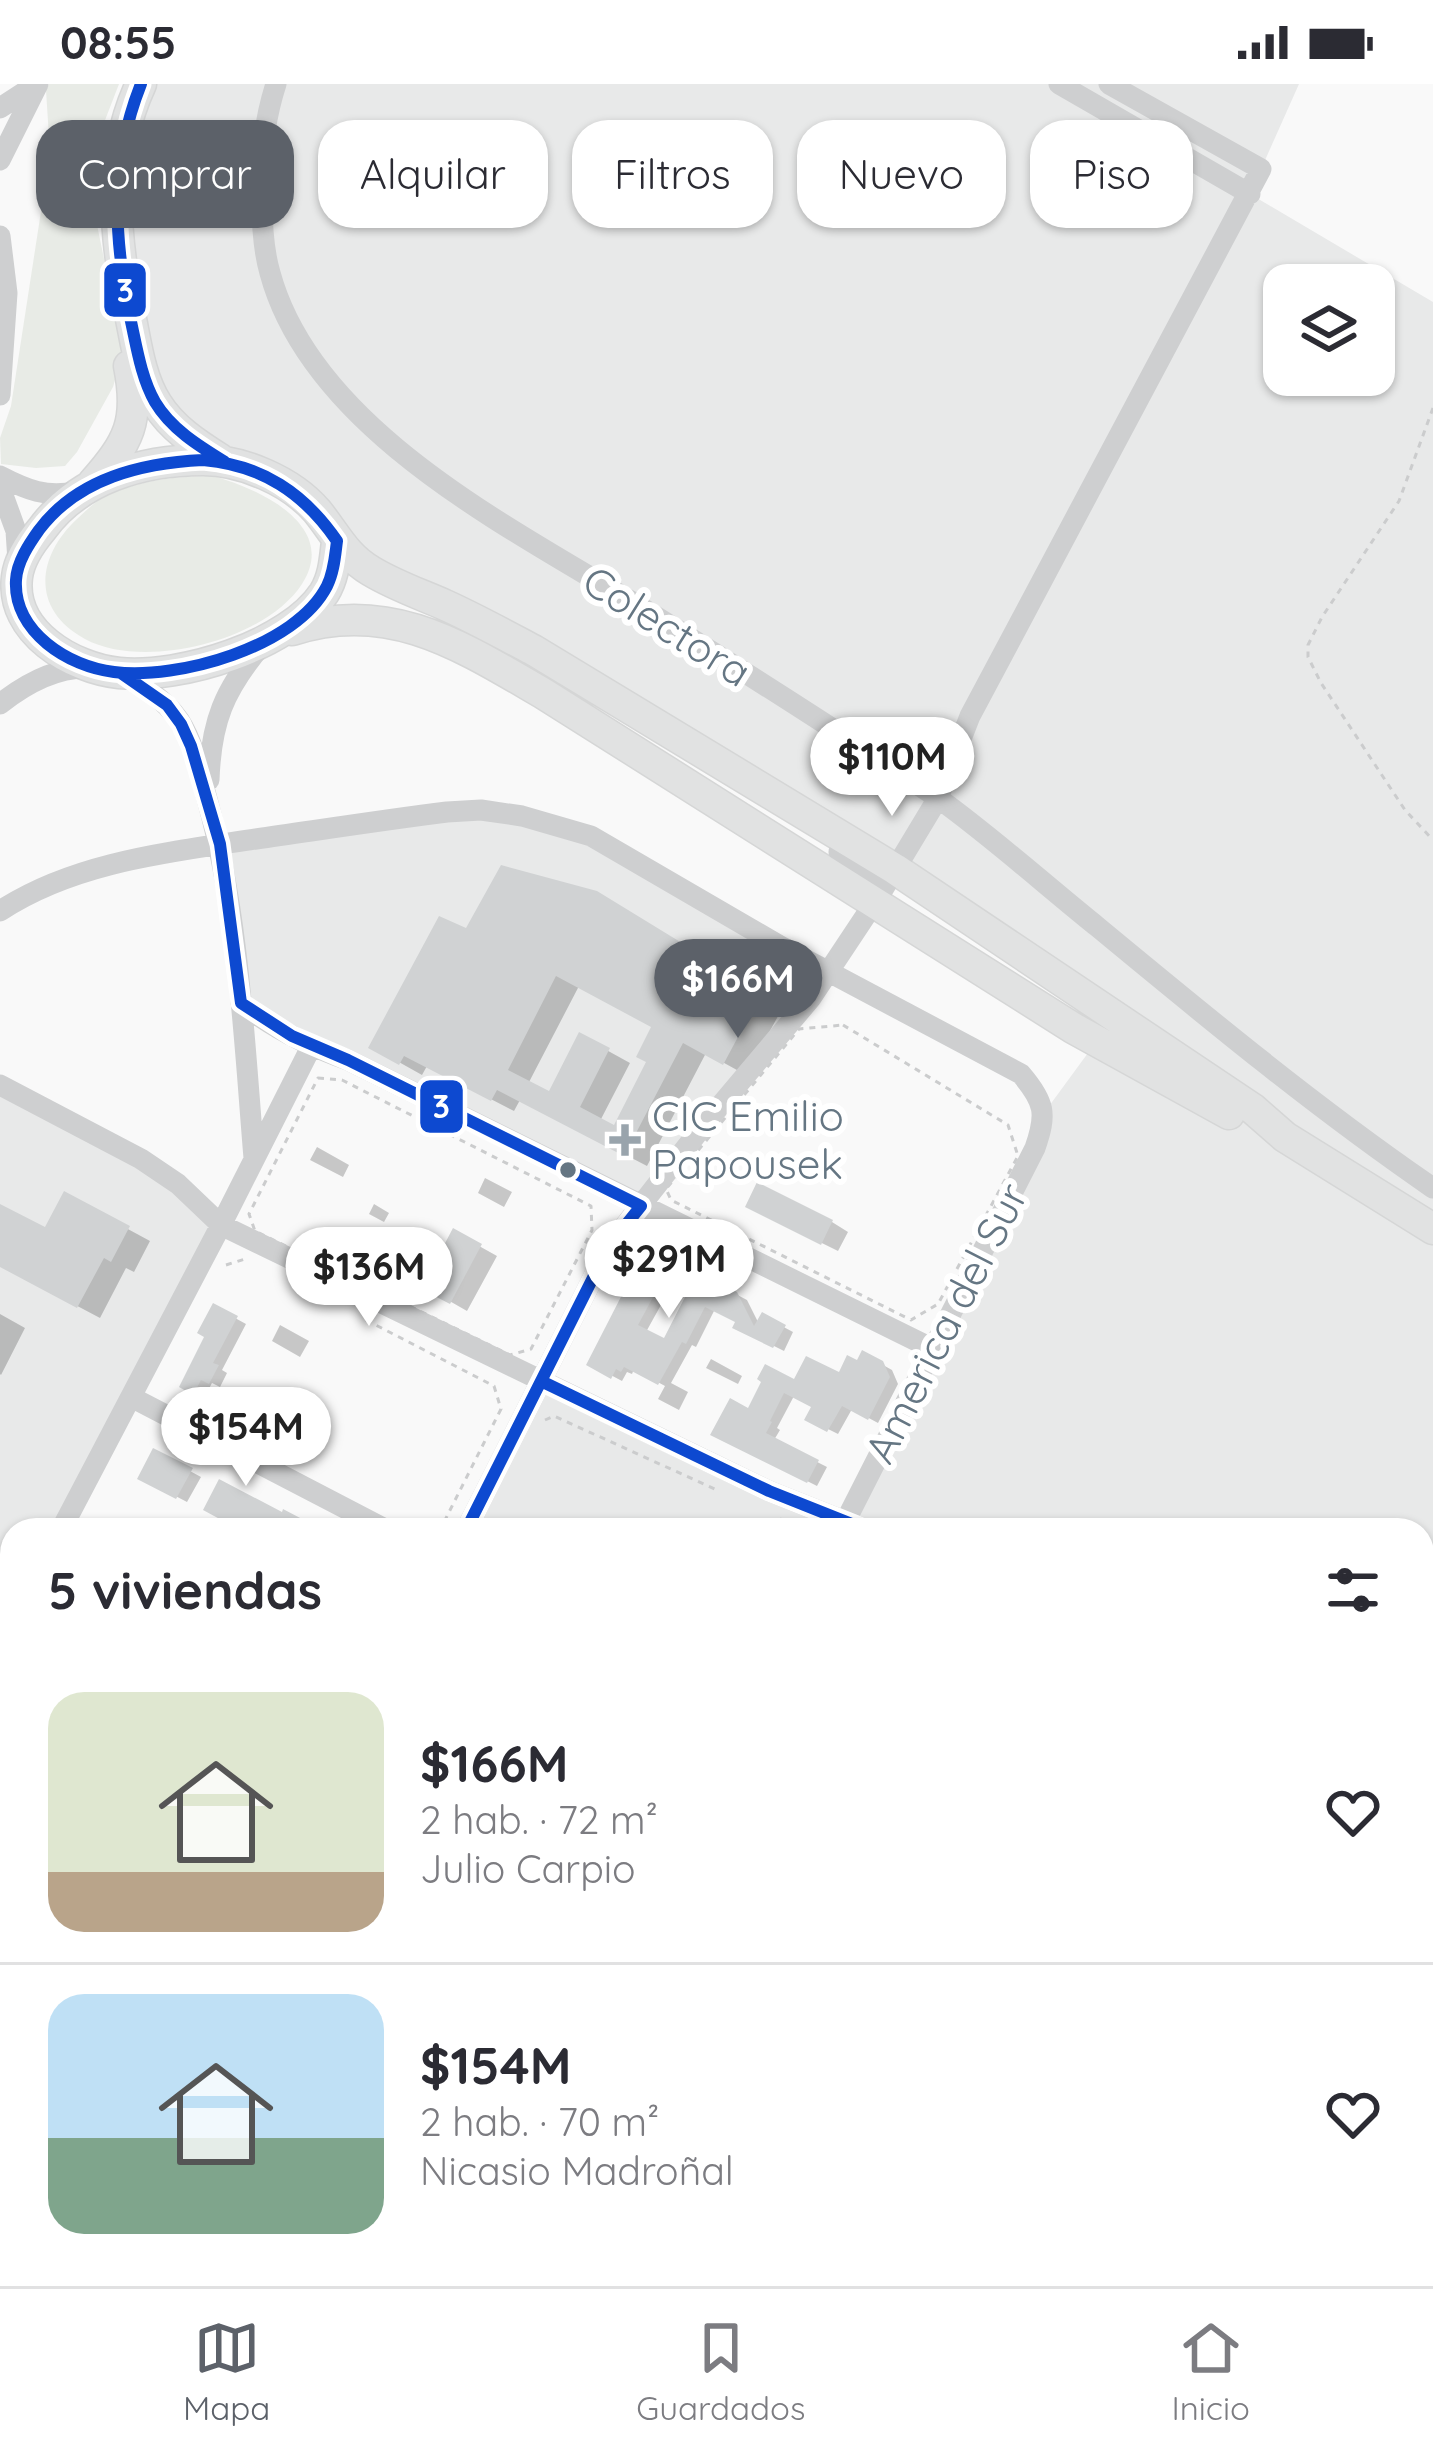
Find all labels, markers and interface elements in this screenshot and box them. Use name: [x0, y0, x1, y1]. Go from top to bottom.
text: 08:55: [60, 14, 176, 70]
chip: Comprar: [36, 120, 294, 228]
chip: Alquilar: [318, 120, 548, 228]
chip: Filtros: [572, 120, 773, 228]
chip: Nuevo: [797, 120, 1006, 228]
chip: Piso: [1030, 120, 1193, 228]
line badge: 3: [102, 261, 148, 319]
map controls: [1263, 264, 1395, 396]
button: layers: [1263, 264, 1395, 396]
text: 3: [116, 269, 134, 310]
street label: Colectora: [573, 553, 761, 698]
pin: $110M: [808, 717, 976, 819]
text: $110M: [837, 731, 947, 780]
pin: $166M: [654, 939, 822, 1041]
text: $166M: [681, 953, 795, 1002]
line badge: 3: [418, 1078, 465, 1135]
text: 3: [432, 1085, 450, 1126]
place label: CIC Emilio Papousek: [652, 1089, 844, 1190]
marker: CIC Emilio Papousek: [609, 1124, 641, 1156]
unlabelled marker: [557, 1159, 579, 1181]
street label: America del Sur: [852, 1174, 1039, 1472]
pin: $291M: [585, 1219, 753, 1321]
pin: $136M: [285, 1227, 453, 1329]
text: $291M: [612, 1233, 726, 1282]
text: $136M: [313, 1241, 425, 1290]
pin: $154M: [162, 1387, 330, 1489]
text: $154M: [188, 1401, 304, 1450]
icon: filters: [1320, 1557, 1386, 1623]
text: 5 viviendas: [48, 1558, 322, 1622]
text: $166M: [420, 1731, 568, 1795]
icon: home: [144, 1740, 288, 1884]
icon: heart: [1320, 1779, 1386, 1845]
text: 2 hab. · 72 m²: [420, 1795, 658, 1844]
text: Julio Carpio: [420, 1844, 636, 1893]
text: $154M: [420, 2033, 571, 2097]
icon: home: [144, 2042, 288, 2186]
icon: heart: [1320, 2081, 1386, 2147]
text: 2 hab. · 70 m²: [420, 2097, 659, 2146]
text: Nicasio Madroñal: [420, 2146, 734, 2195]
tab: Mapa: [183, 2315, 270, 2428]
tab: Guardados: [636, 2315, 805, 2428]
tab: Inicio: [1171, 2315, 1250, 2428]

